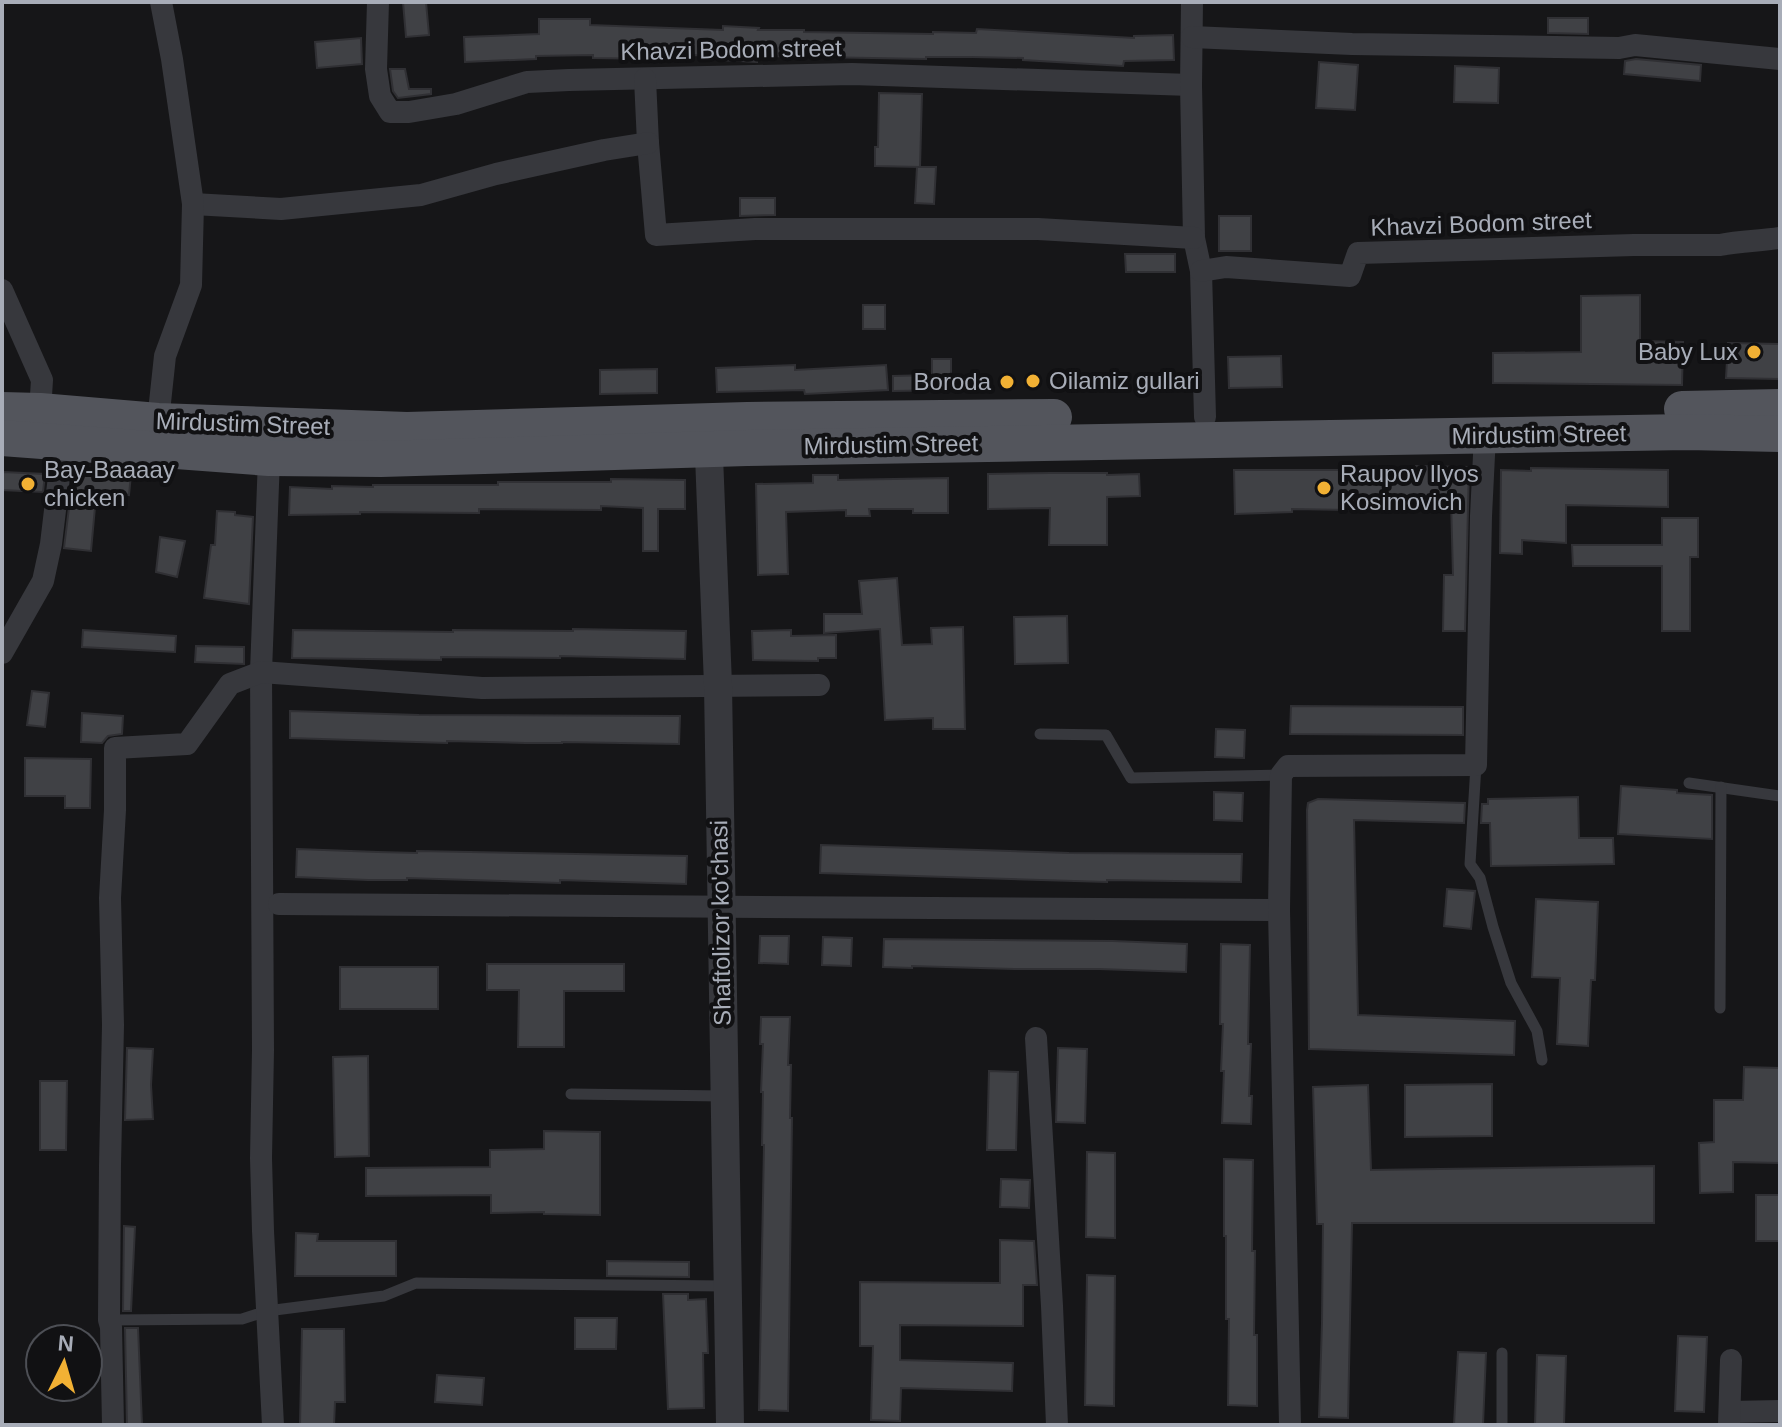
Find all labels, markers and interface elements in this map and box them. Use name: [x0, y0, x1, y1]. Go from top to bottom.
street label: Khavzi Bodom street: [620, 34, 842, 65]
street label: Khavzi Bodom street: [1370, 206, 1592, 241]
place label: Baby Lux: [1638, 338, 1738, 365]
marker: Baby Lux: [1745, 343, 1763, 361]
place label: Oilamiz gullari: [1049, 367, 1200, 394]
place label: Boroda: [914, 368, 992, 395]
marker: Oilamiz gullari: [1024, 372, 1042, 390]
marker: Boroda: [998, 373, 1016, 391]
street label: Mirdustim Street: [155, 407, 331, 440]
street label: Mirdustim Street: [1451, 419, 1627, 450]
street label: Mirdustim Street: [803, 429, 979, 460]
place label: Bay-Baaaay chicken: [44, 456, 175, 511]
place label: Raupov Ilyos Kosimovich: [1340, 460, 1479, 515]
marker: Bay-Baaaay chicken: [19, 475, 37, 493]
marker: Raupov Ilyos Kosimovich: [1315, 479, 1333, 497]
street label: Shaftolizor ko'chasi: [705, 820, 736, 1026]
north arrow: [24, 1323, 104, 1403]
text: N: [57, 1330, 75, 1357]

